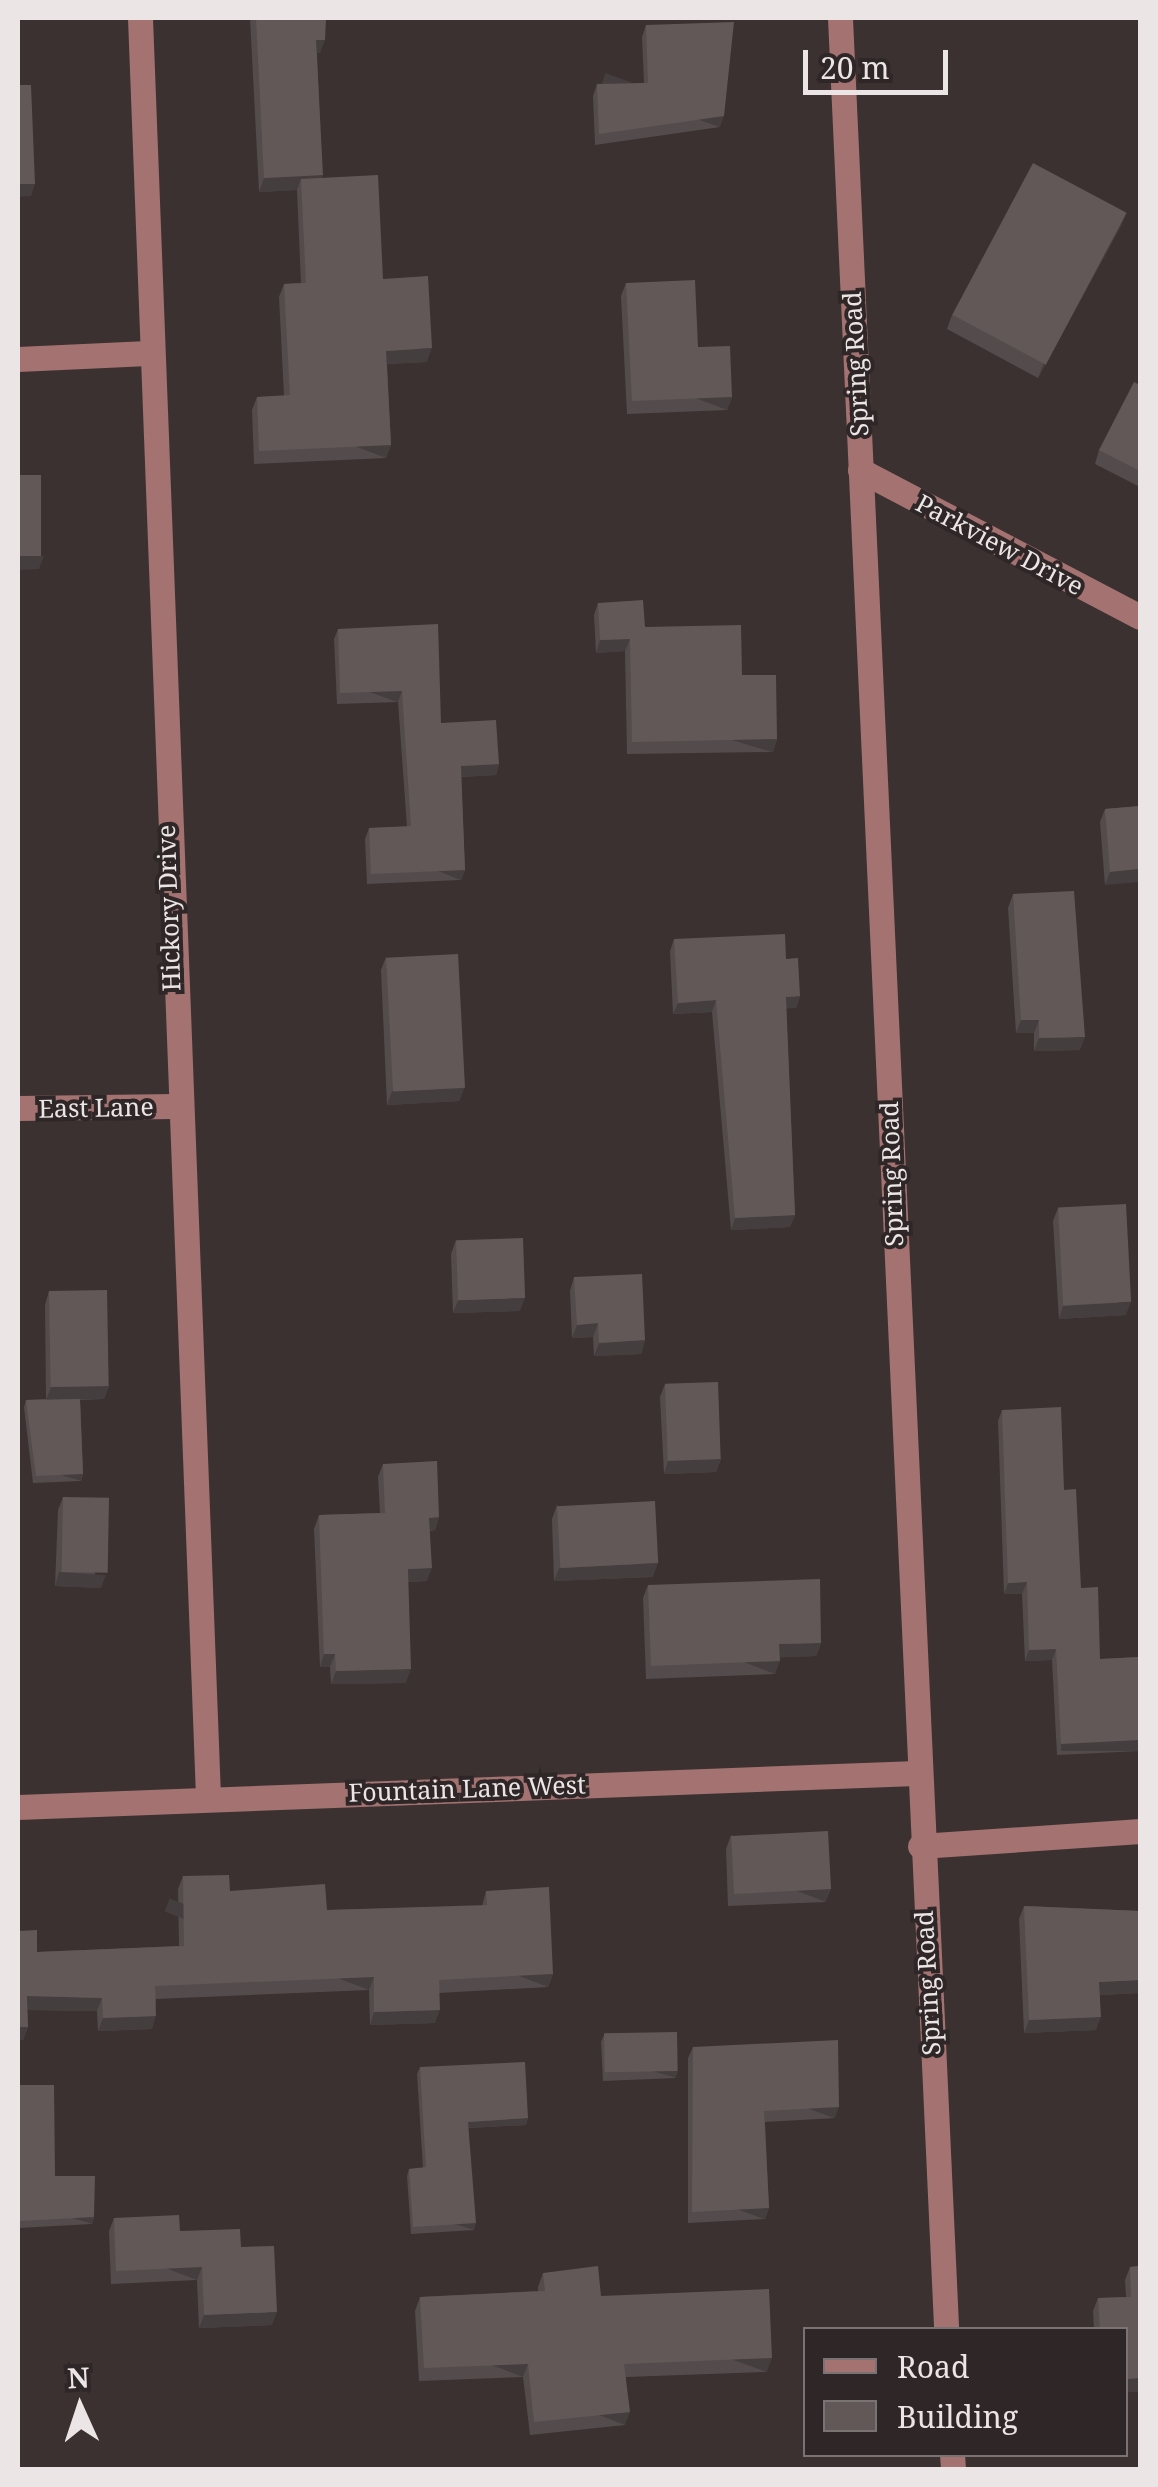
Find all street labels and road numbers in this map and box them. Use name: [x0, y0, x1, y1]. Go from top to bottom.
street label: Spring Road: [836, 291, 874, 437]
street label: Parkview Drive: [911, 487, 1089, 601]
street label: Hickory Drive: [150, 824, 186, 992]
street label: East Lane: [38, 1091, 154, 1123]
street label: Spring Road: [873, 1101, 909, 1247]
street label: Fountain Lane West: [348, 1769, 586, 1807]
street label: Spring Road: [908, 1910, 946, 2056]

